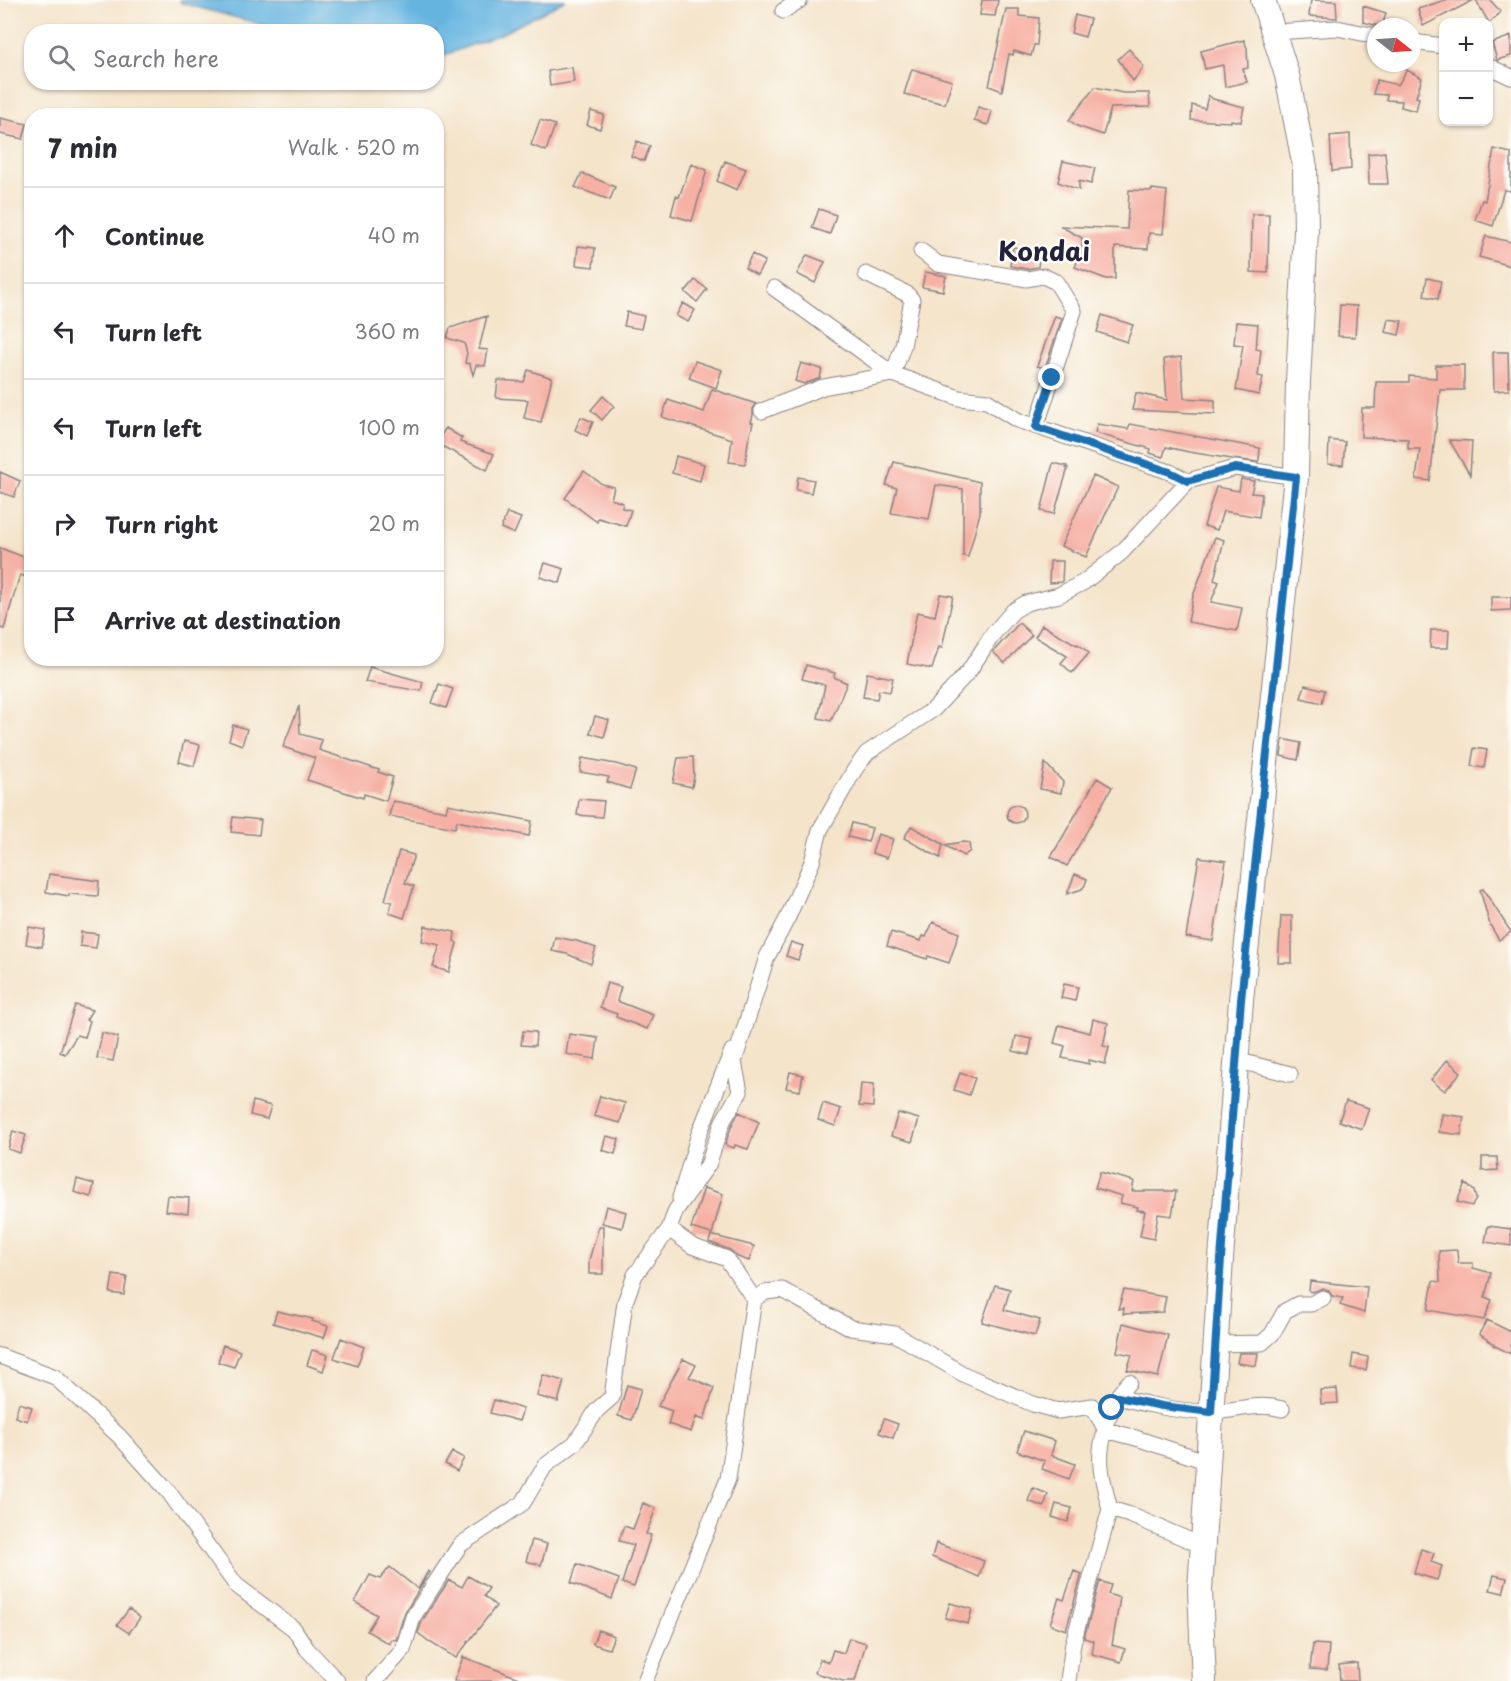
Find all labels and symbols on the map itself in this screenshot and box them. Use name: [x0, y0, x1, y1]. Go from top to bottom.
north arrow: [1367, 18, 1421, 72]
district label: Kondai: [998, 231, 1090, 270]
route end: [1038, 364, 1064, 390]
route start: [1098, 1394, 1124, 1420]

